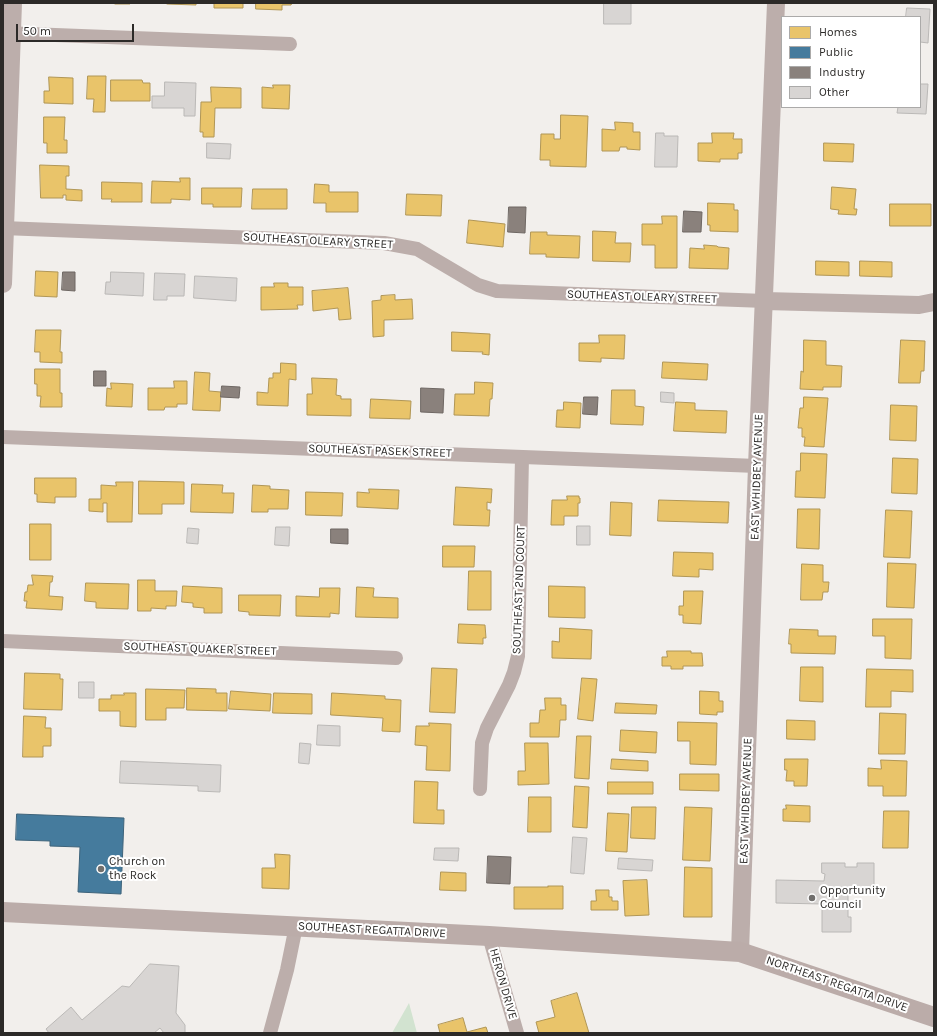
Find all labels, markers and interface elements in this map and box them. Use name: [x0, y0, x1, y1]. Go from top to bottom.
scale bar: [18, 16, 136, 42]
legend: [781, 16, 921, 108]
text: 50 m: [23, 24, 51, 38]
text: Homes: [819, 25, 857, 39]
text: Public: [819, 45, 853, 59]
text: Industry: [819, 65, 865, 79]
text: Other: [819, 85, 849, 99]
street label: SOUTHEAST OLEARY STREET: [242, 230, 394, 252]
street label: SOUTHEAST OLEARY STREET: [567, 287, 717, 307]
street label: EAST WHIDBEY AVENUE: [748, 414, 766, 540]
street label: SOUTHEAST PASEK STREET: [308, 441, 452, 461]
street label: SOUTHEAST 2ND COURT: [510, 525, 528, 655]
street label: SOUTHEAST QUAKER STREET: [123, 639, 277, 659]
street label: EAST WHIDBEY AVENUE: [737, 738, 755, 864]
place label: Church on the Rock: [109, 855, 165, 883]
marker: Church on the Rock: [96, 864, 106, 874]
place label: Opportunity Council: [820, 884, 885, 912]
marker: Opportunity Council: [807, 893, 817, 903]
street label: SOUTHEAST REGATTA DRIVE: [298, 919, 446, 941]
street label: HERON DRIVE: [486, 947, 520, 1021]
street label: NORTHEAST REGATTA DRIVE: [764, 953, 910, 1015]

